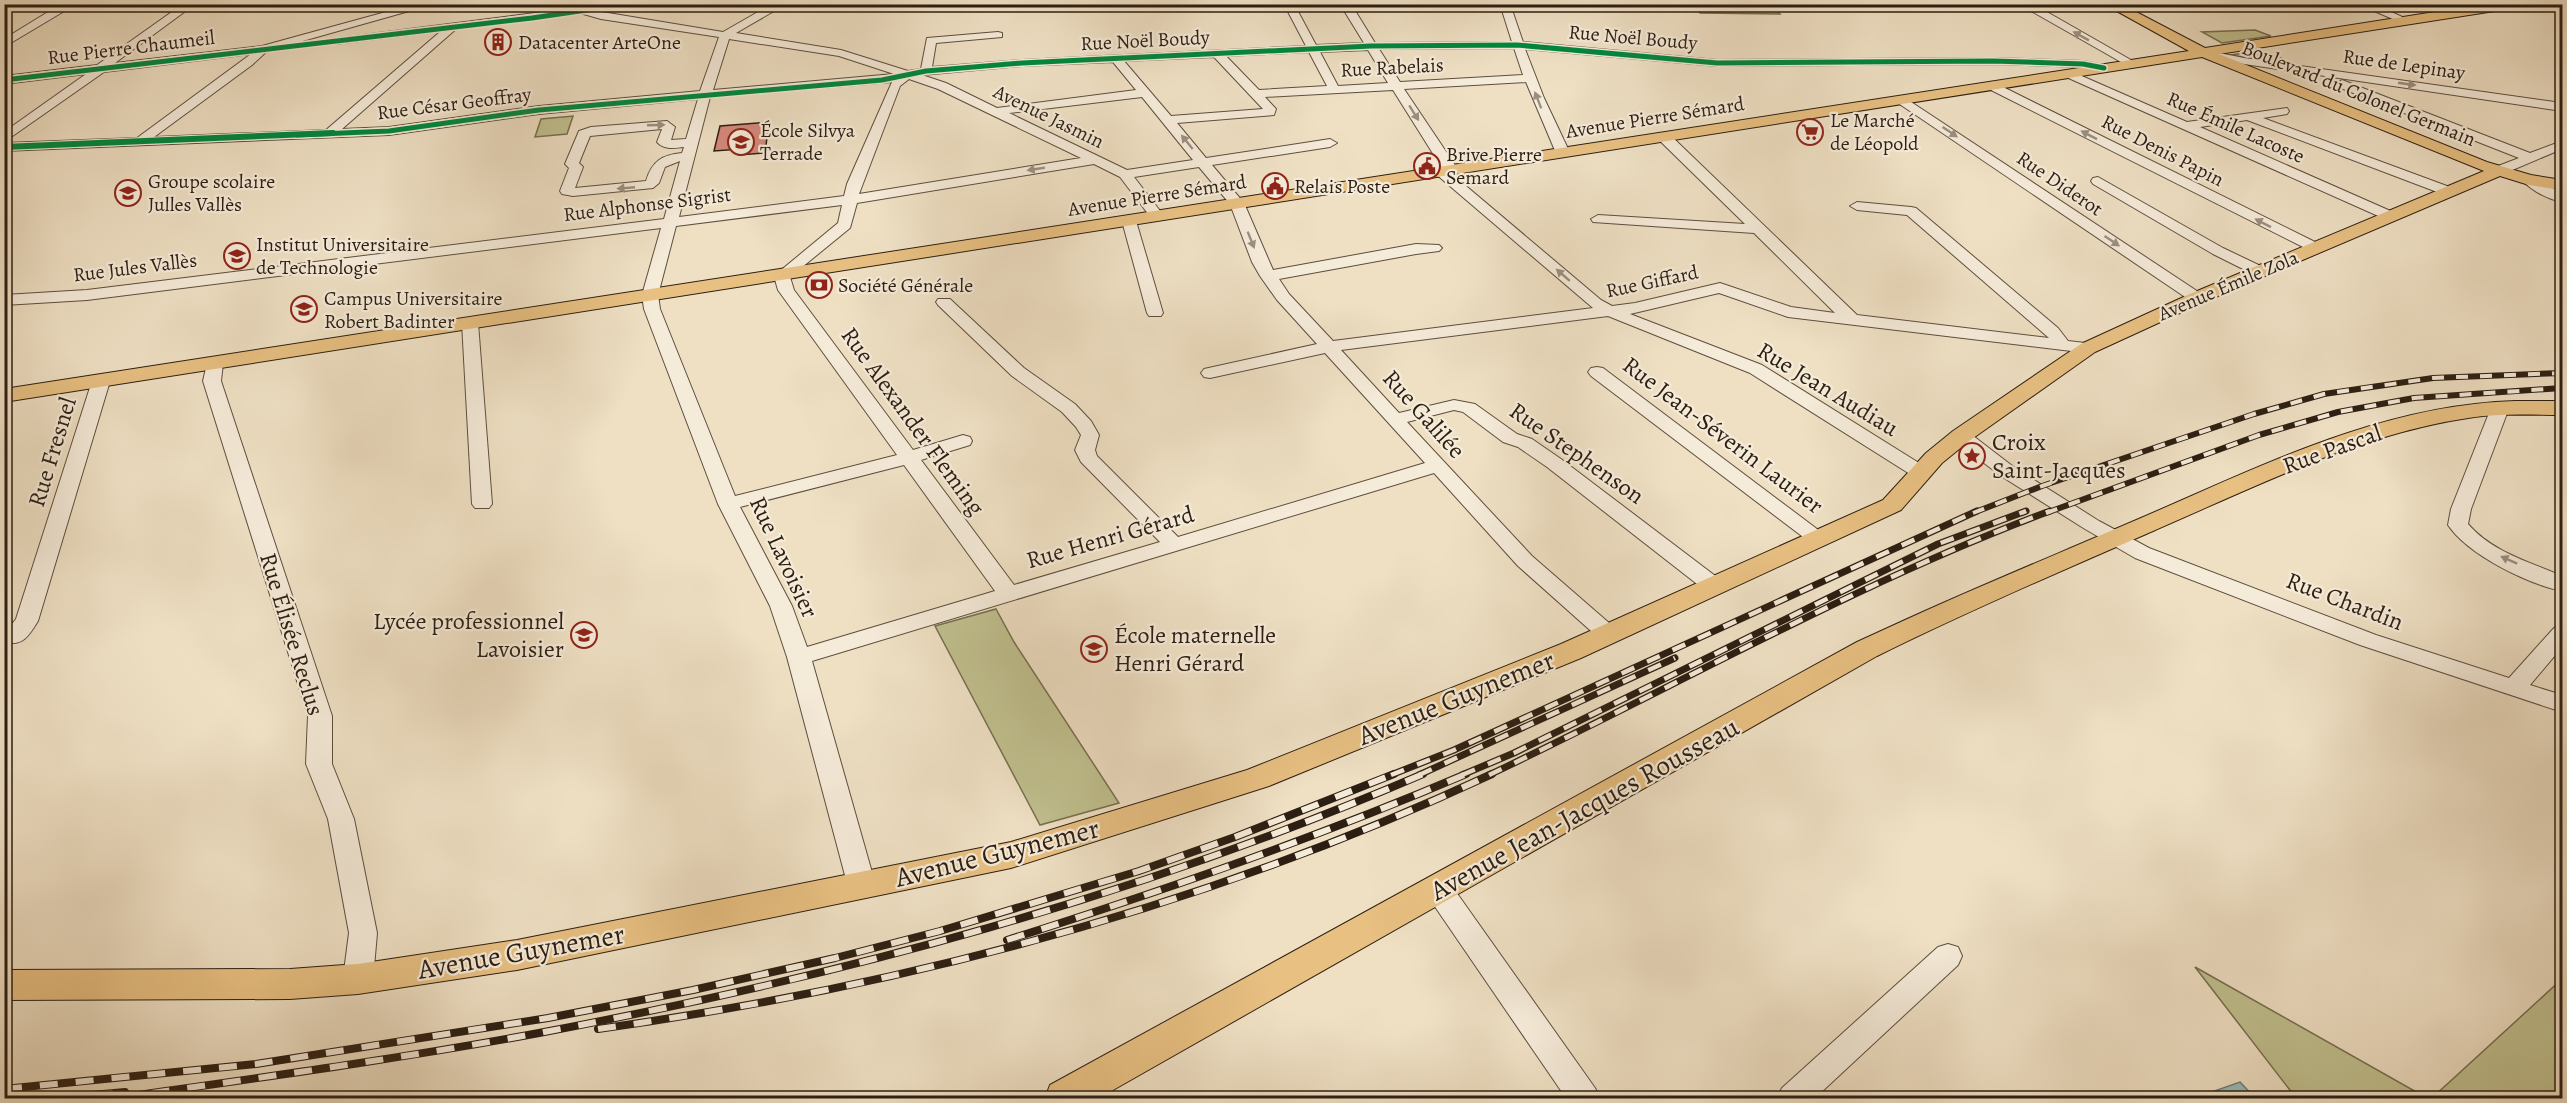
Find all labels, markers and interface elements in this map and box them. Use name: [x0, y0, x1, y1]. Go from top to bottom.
street label: Rue Noël Boudy: [1567, 18, 1700, 57]
street label: Rue Pierre Chaumeil: [46, 24, 216, 71]
street label: Rue Noël Boudy: [1080, 24, 1211, 57]
building icon: Datacenter ArteOne: [483, 27, 513, 57]
place label: Datacenter ArteOne: [518, 29, 681, 56]
one-way arrow: [2072, 31, 2089, 41]
street label: Boulevard du Colonel Germain: [2238, 34, 2480, 153]
street label: Rue de Lepinay: [2341, 43, 2468, 87]
street label: Rue Rabelais: [1340, 51, 1444, 84]
street label: Avenue Jasmin: [988, 78, 1109, 155]
one-way arrow: [2397, 80, 2416, 89]
street label: Rue César Geoffray: [375, 81, 534, 126]
street label: Rue Émile Lacoste: [2163, 85, 2309, 170]
street label: Avenue Pierre Sémard: [1563, 90, 1746, 145]
one-way arrow: [1533, 91, 1543, 109]
one-way arrow: [1409, 105, 1420, 121]
place label: Le Marché de Léopold: [1830, 107, 1919, 157]
street label: Rue Denis Papin: [2097, 108, 2229, 193]
place label: École Silvya Terrade: [760, 117, 856, 167]
supermarket icon: Le Marché de Léopold: [1795, 117, 1825, 147]
one-way arrow: [647, 121, 666, 130]
school or university icon: École Silvya Terrade: [726, 127, 756, 157]
one-way arrow: [1942, 127, 1959, 138]
one-way arrow: [2080, 130, 2097, 140]
one-way arrow: [1180, 134, 1193, 150]
place label: Brive Pierre Semard: [1446, 141, 1542, 191]
street label: Rue Diderot: [2011, 145, 2109, 222]
public building icon: Brive Pierre Semard: [1412, 151, 1442, 181]
one-way arrow: [1027, 165, 1046, 174]
place label: Groupe scolaire Julles Vallès: [148, 168, 275, 218]
street label: Avenue Pierre Sémard: [1065, 168, 1248, 223]
public building icon: Relais Poste: [1260, 171, 1290, 201]
place label: Relais Poste: [1294, 173, 1390, 200]
school or university icon: Groupe scolaire Julles Vallès: [113, 178, 143, 208]
street label: Rue Alphonse Sigrist: [562, 181, 733, 228]
one-way arrow: [617, 183, 636, 193]
one-way arrow: [2254, 218, 2272, 228]
place label: Institut Universitaire de Technologie: [256, 231, 429, 281]
one-way arrow: [1247, 231, 1256, 249]
one-way arrow: [2104, 235, 2120, 246]
school or university icon: Institut Universitaire de Technologie: [222, 241, 252, 271]
street label: Avenue Émile Zola: [2153, 243, 2303, 328]
street label: Rue Jules Vallès: [72, 247, 199, 288]
street label: Rue Giffard: [1603, 258, 1701, 304]
one-way arrow: [1556, 269, 1571, 282]
bank icon: Société Générale: [804, 270, 834, 300]
place label: Société Générale: [838, 272, 973, 299]
place label: Campus Universitaire Robert Badinter: [324, 285, 503, 335]
school or university icon: Campus Universitaire Robert Badinter: [289, 294, 319, 324]
street label: Rue Alexander Fleming: [834, 320, 992, 522]
street label: Rue Jean Audiau: [1751, 334, 1905, 444]
street label: Rue Jean-Séverin Laurier: [1616, 349, 1830, 521]
street label: Rue Galilée: [1376, 363, 1472, 465]
street label: Rue Fresnel: [20, 393, 84, 511]
street label: Rue Stephenson: [1503, 395, 1651, 511]
street label: Rue Pascal: [2278, 416, 2386, 482]
place label: Croix Saint-Jacques: [1992, 426, 2126, 486]
place icon: Croix Saint-Jacques: [1957, 441, 1987, 471]
street label: Rue Lavoisier: [742, 491, 826, 623]
street label: Rue Henri Gérard: [1022, 498, 1198, 576]
street label: Rue Élisée Reclus: [252, 549, 332, 719]
one-way arrow: [2500, 555, 2518, 564]
street label: Rue Chardin: [2282, 564, 2408, 638]
place label: Lycée professionnel Lavoisier: [373, 605, 564, 665]
place label: École maternelle Henri Gérard: [1114, 619, 1276, 679]
school or university icon: Lycée professionnel Lavoisier: [569, 620, 599, 650]
school or university icon: École maternelle Henri Gérard: [1079, 634, 1109, 664]
street label: Avenue Guynemer: [1351, 641, 1561, 755]
street label: Avenue Jean-Jacques Rousseau: [1422, 707, 1747, 910]
street label: Avenue Guynemer: [890, 809, 1104, 897]
street label: Avenue Guynemer: [414, 915, 628, 989]

